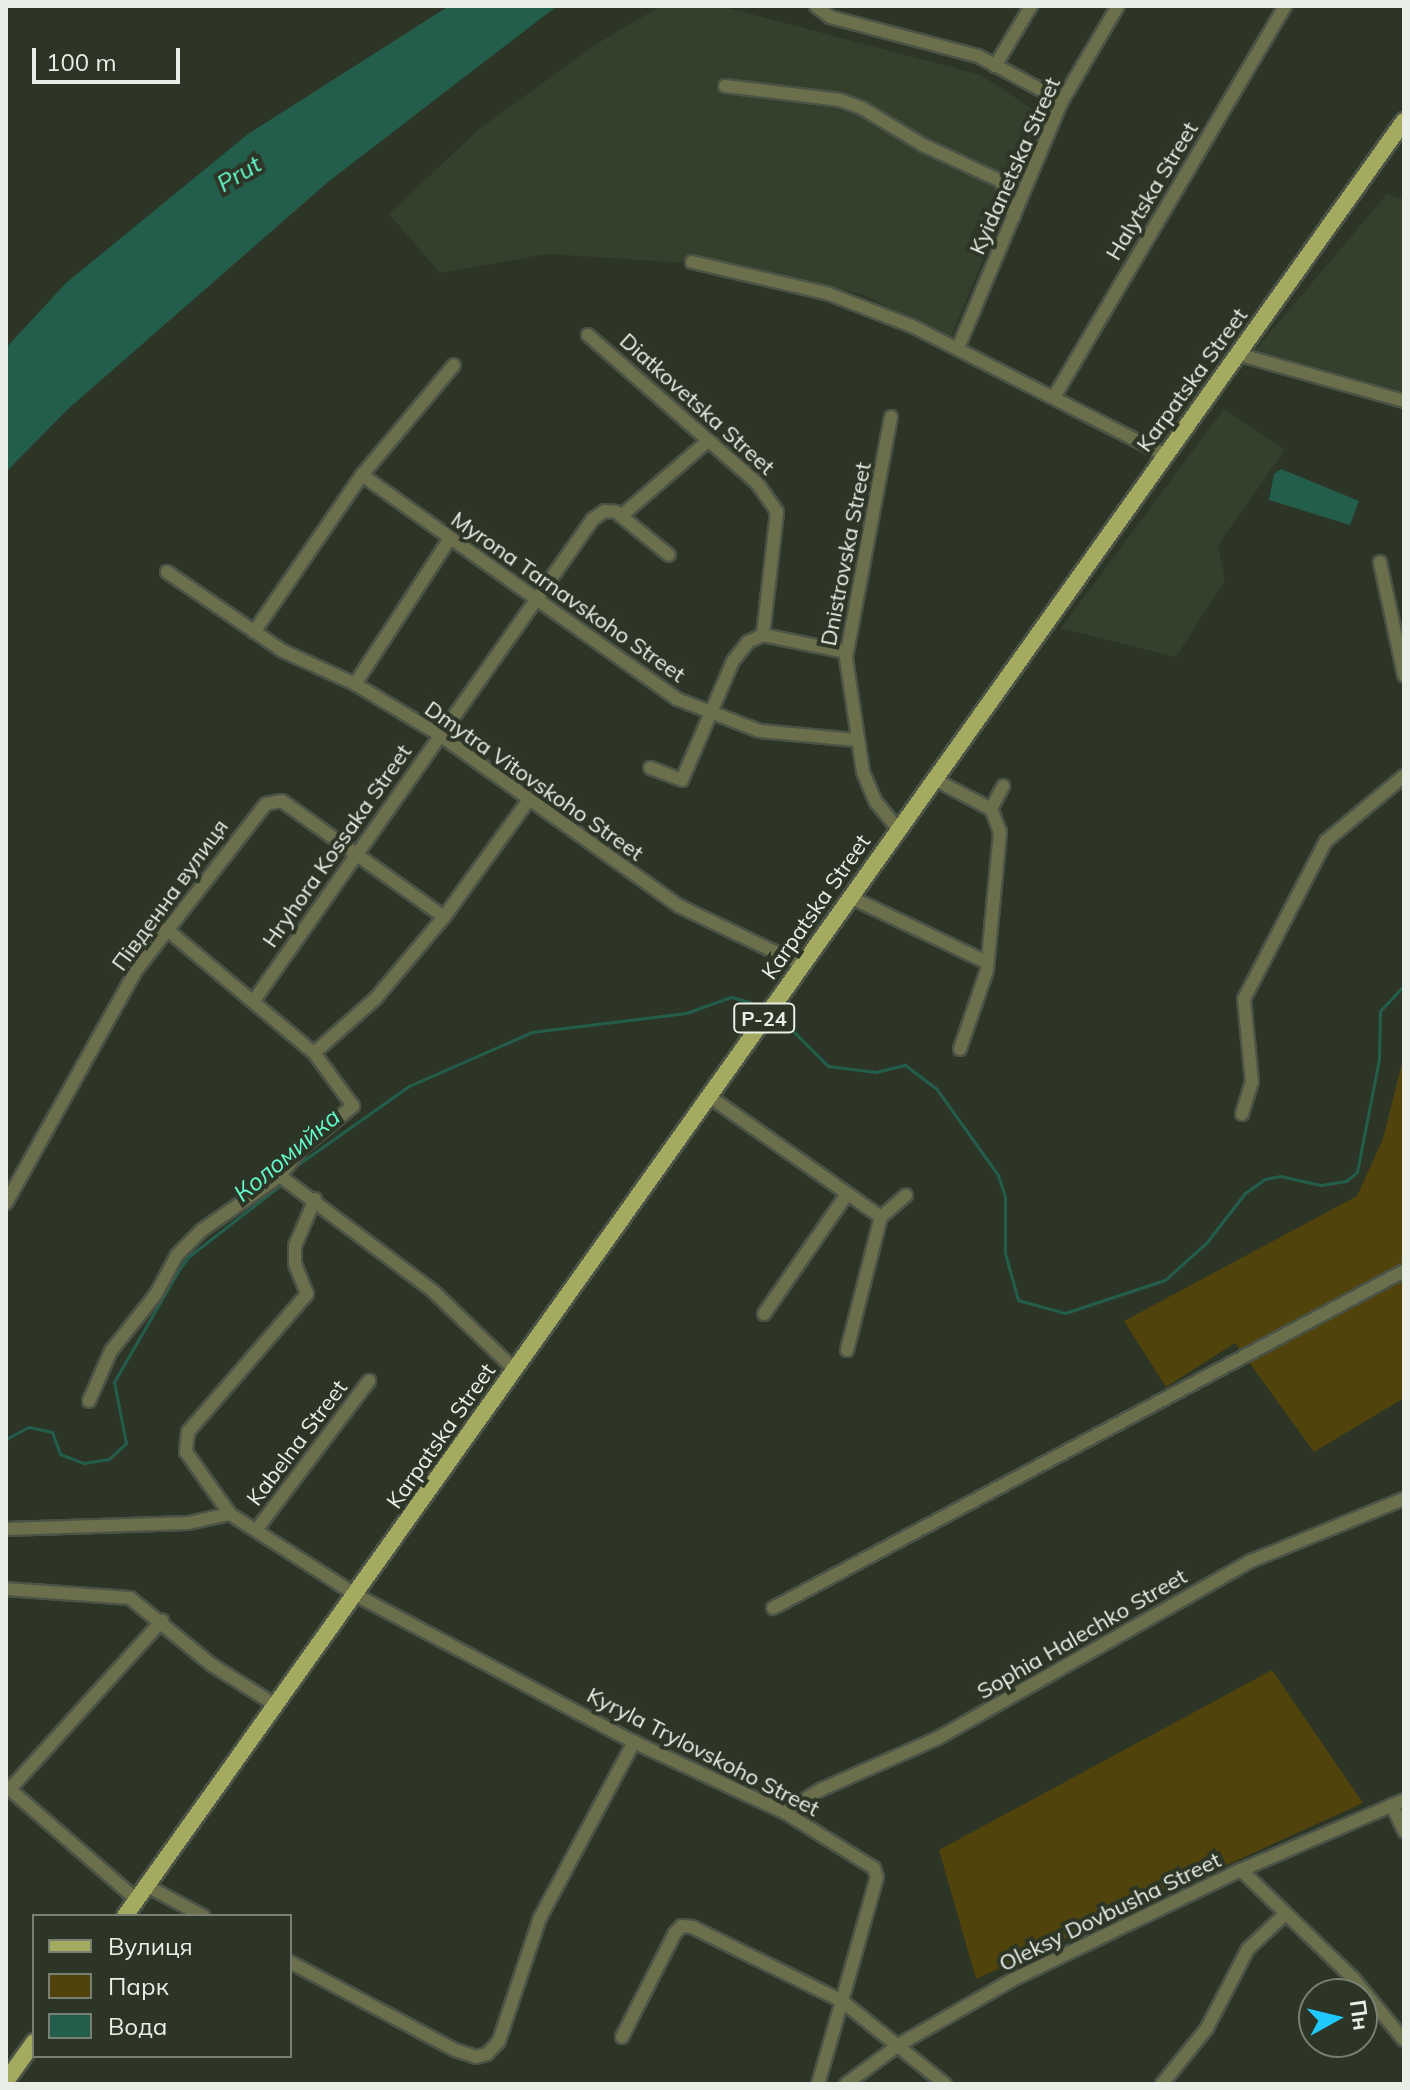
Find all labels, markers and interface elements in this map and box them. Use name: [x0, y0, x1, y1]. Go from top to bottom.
scale bar: [36, 32, 184, 82]
text: 100 m: [46, 47, 117, 77]
street label: Kyidanetska Street: [964, 73, 1066, 259]
street label: Halytska Street: [1100, 117, 1204, 265]
water label: Prut: [212, 150, 266, 198]
street label: Karpatska Street: [1131, 303, 1253, 457]
street label: Diatkovetska Street: [614, 328, 780, 480]
street label: Dnistrovska Street: [815, 460, 877, 648]
street label: Myrona Tarnavskoho Street: [446, 506, 690, 688]
street label: Dmytra Vitovskoho Street: [420, 695, 648, 867]
street label: Hryhora Kossaka Street: [257, 739, 417, 953]
street label: Південна вулиця: [106, 814, 234, 976]
street label: Karpatska Street: [756, 829, 876, 985]
road number: Р-24: [732, 1002, 796, 1034]
water label: Коломийка: [228, 1102, 346, 1208]
street label: Karpatska Street: [381, 1358, 501, 1514]
street label: Kabelna Street: [241, 1375, 353, 1511]
street label: Sophia Halechko Street: [972, 1563, 1192, 1705]
street label: Kyryla Trylovskoho Street: [582, 1682, 824, 1822]
street label: Oleksy Dovbusha Street: [995, 1847, 1225, 1977]
legend: [32, 1914, 292, 2058]
text: Вулиця: [108, 1931, 193, 1961]
text: Парк: [108, 1971, 169, 2001]
north arrow: [1298, 1978, 1378, 2058]
text: Пн: [1344, 1998, 1376, 2032]
text: Вода: [108, 2011, 168, 2041]

